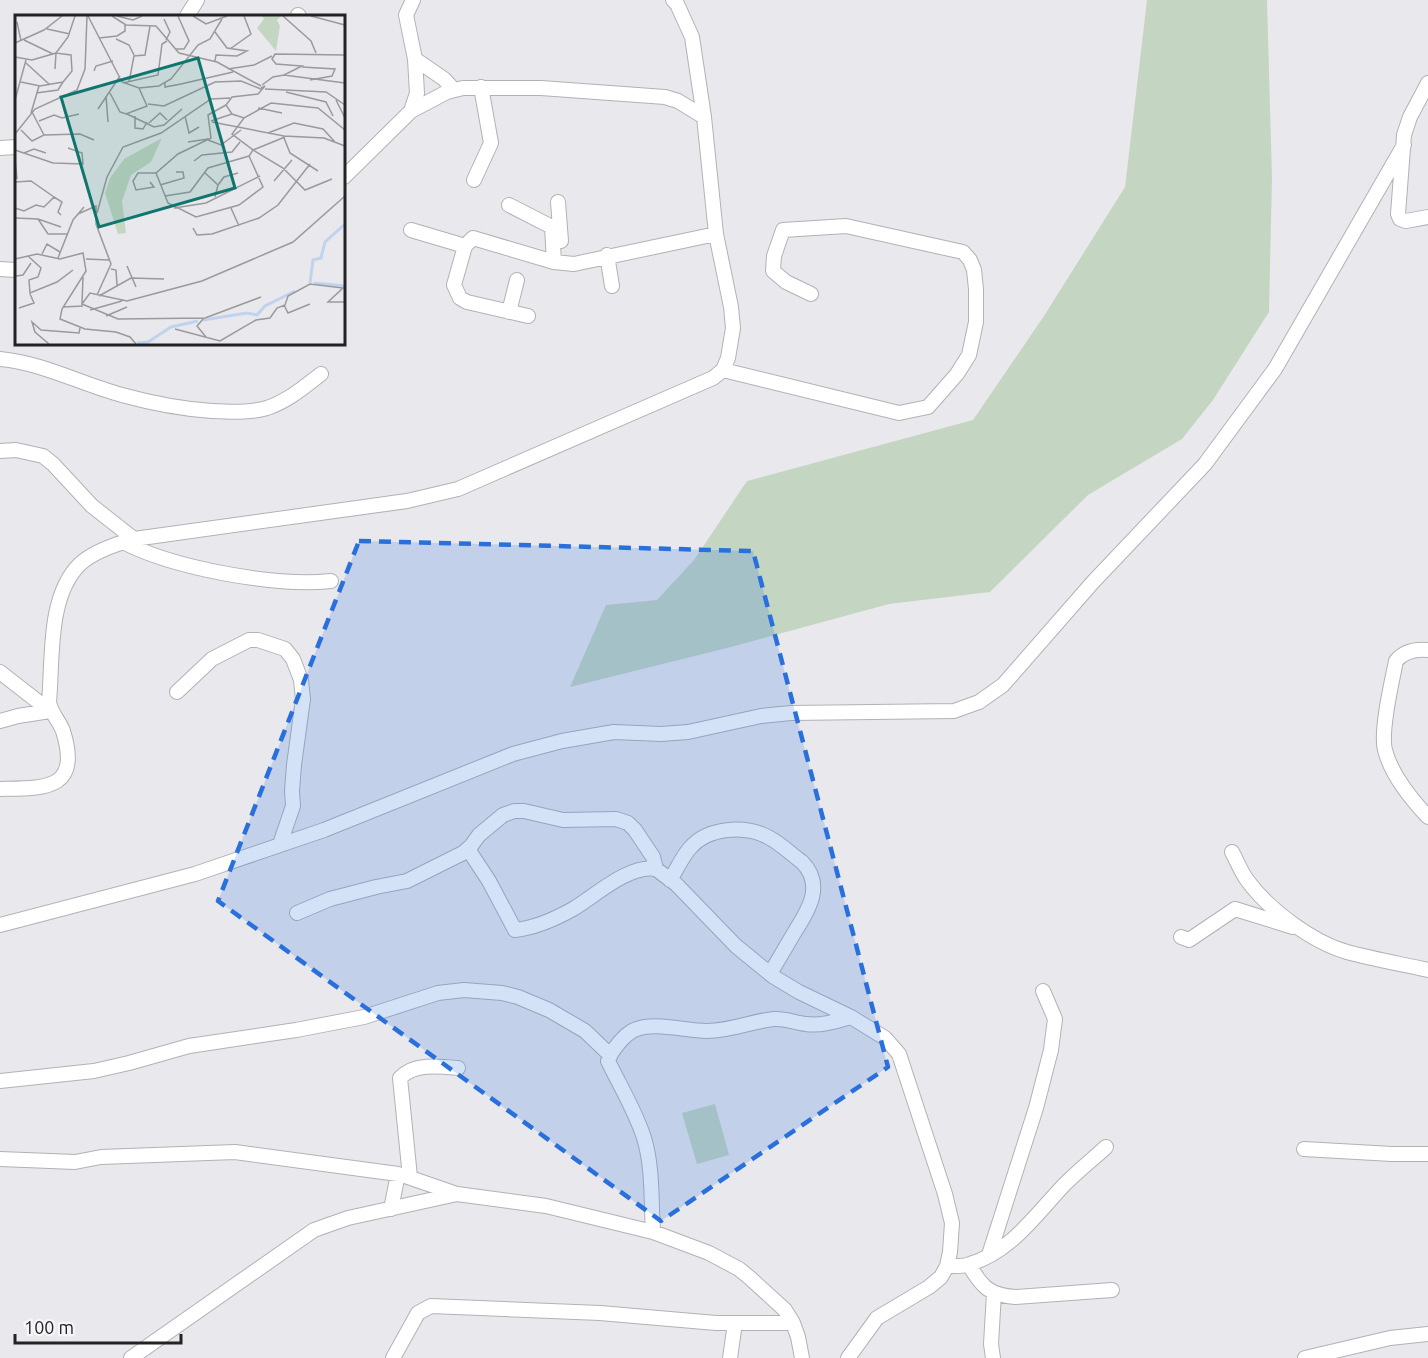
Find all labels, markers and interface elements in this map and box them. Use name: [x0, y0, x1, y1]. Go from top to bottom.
inset map: [15, 15, 345, 345]
scale bar: [15, 1307, 182, 1345]
text: 100 m: [24, 1317, 74, 1337]

